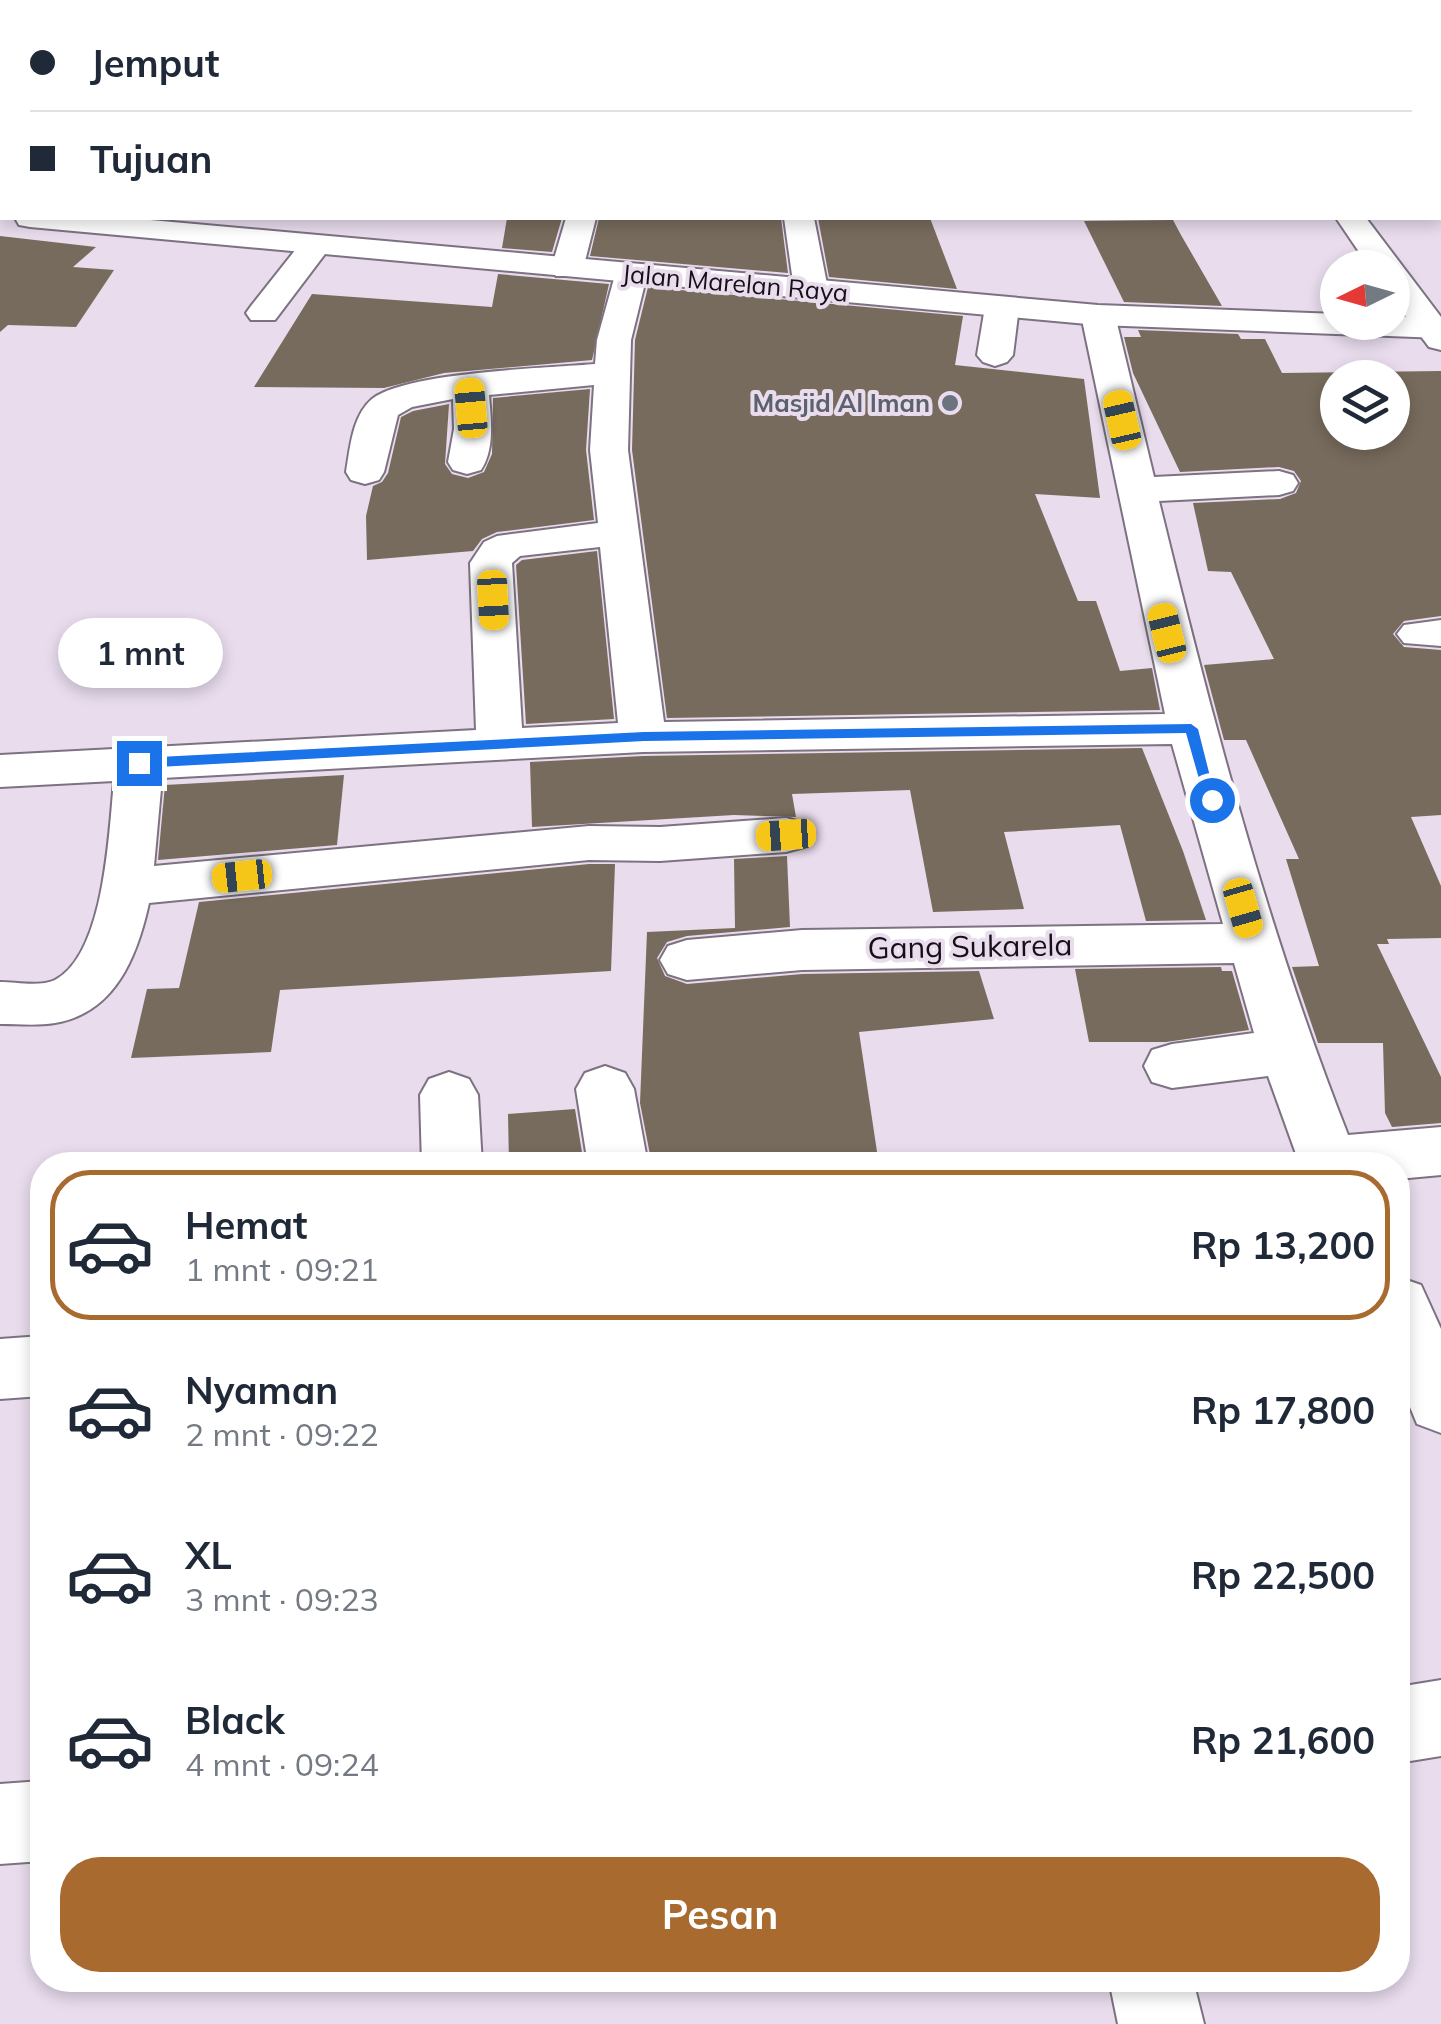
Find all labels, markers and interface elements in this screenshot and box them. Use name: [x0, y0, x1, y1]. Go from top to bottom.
text: Jemput: [90, 39, 219, 87]
text: Tujuan: [90, 135, 212, 183]
north arrow: [1320, 250, 1410, 340]
map controls: [1320, 250, 1410, 450]
street label: Jalan Marelan Raya: [621, 257, 849, 308]
button: layers: [1320, 360, 1410, 450]
car: [453, 377, 489, 439]
place label: Masjid Al Iman: [753, 387, 930, 418]
car: [1101, 387, 1143, 453]
marker: Masjid Al Iman: [939, 392, 961, 414]
car: [476, 569, 510, 631]
car: [1145, 600, 1189, 666]
callout: 1 mnt: [56, 618, 222, 688]
text: 1 mnt: [96, 633, 185, 673]
route end: [117, 741, 162, 786]
route start: [1190, 778, 1235, 823]
car: [755, 818, 817, 852]
car: [211, 858, 273, 894]
car: [1220, 875, 1266, 941]
street label: Gang Sukarela: [867, 925, 1073, 967]
icon: car: [65, 1200, 155, 1290]
text: Hemat: [185, 1201, 307, 1249]
text: Rp 13,200: [1191, 1221, 1375, 1269]
text: 1 mnt · 09:21: [185, 1249, 379, 1289]
icon: car: [65, 1365, 155, 1455]
text: Nyaman: [185, 1366, 338, 1414]
text: Rp 17,800: [1191, 1386, 1375, 1434]
text: 2 mnt · 09:22: [185, 1414, 379, 1454]
icon: car: [65, 1530, 155, 1620]
text: XL: [185, 1531, 232, 1579]
text: Rp 22,500: [1191, 1551, 1375, 1599]
text: 3 mnt · 09:23: [185, 1579, 379, 1619]
icon: car: [65, 1695, 155, 1785]
text: Black: [185, 1696, 285, 1744]
text: Rp 21,600: [1191, 1716, 1375, 1764]
text: 4 mnt · 09:24: [185, 1744, 379, 1784]
button: Pesan: [60, 1857, 1380, 1972]

